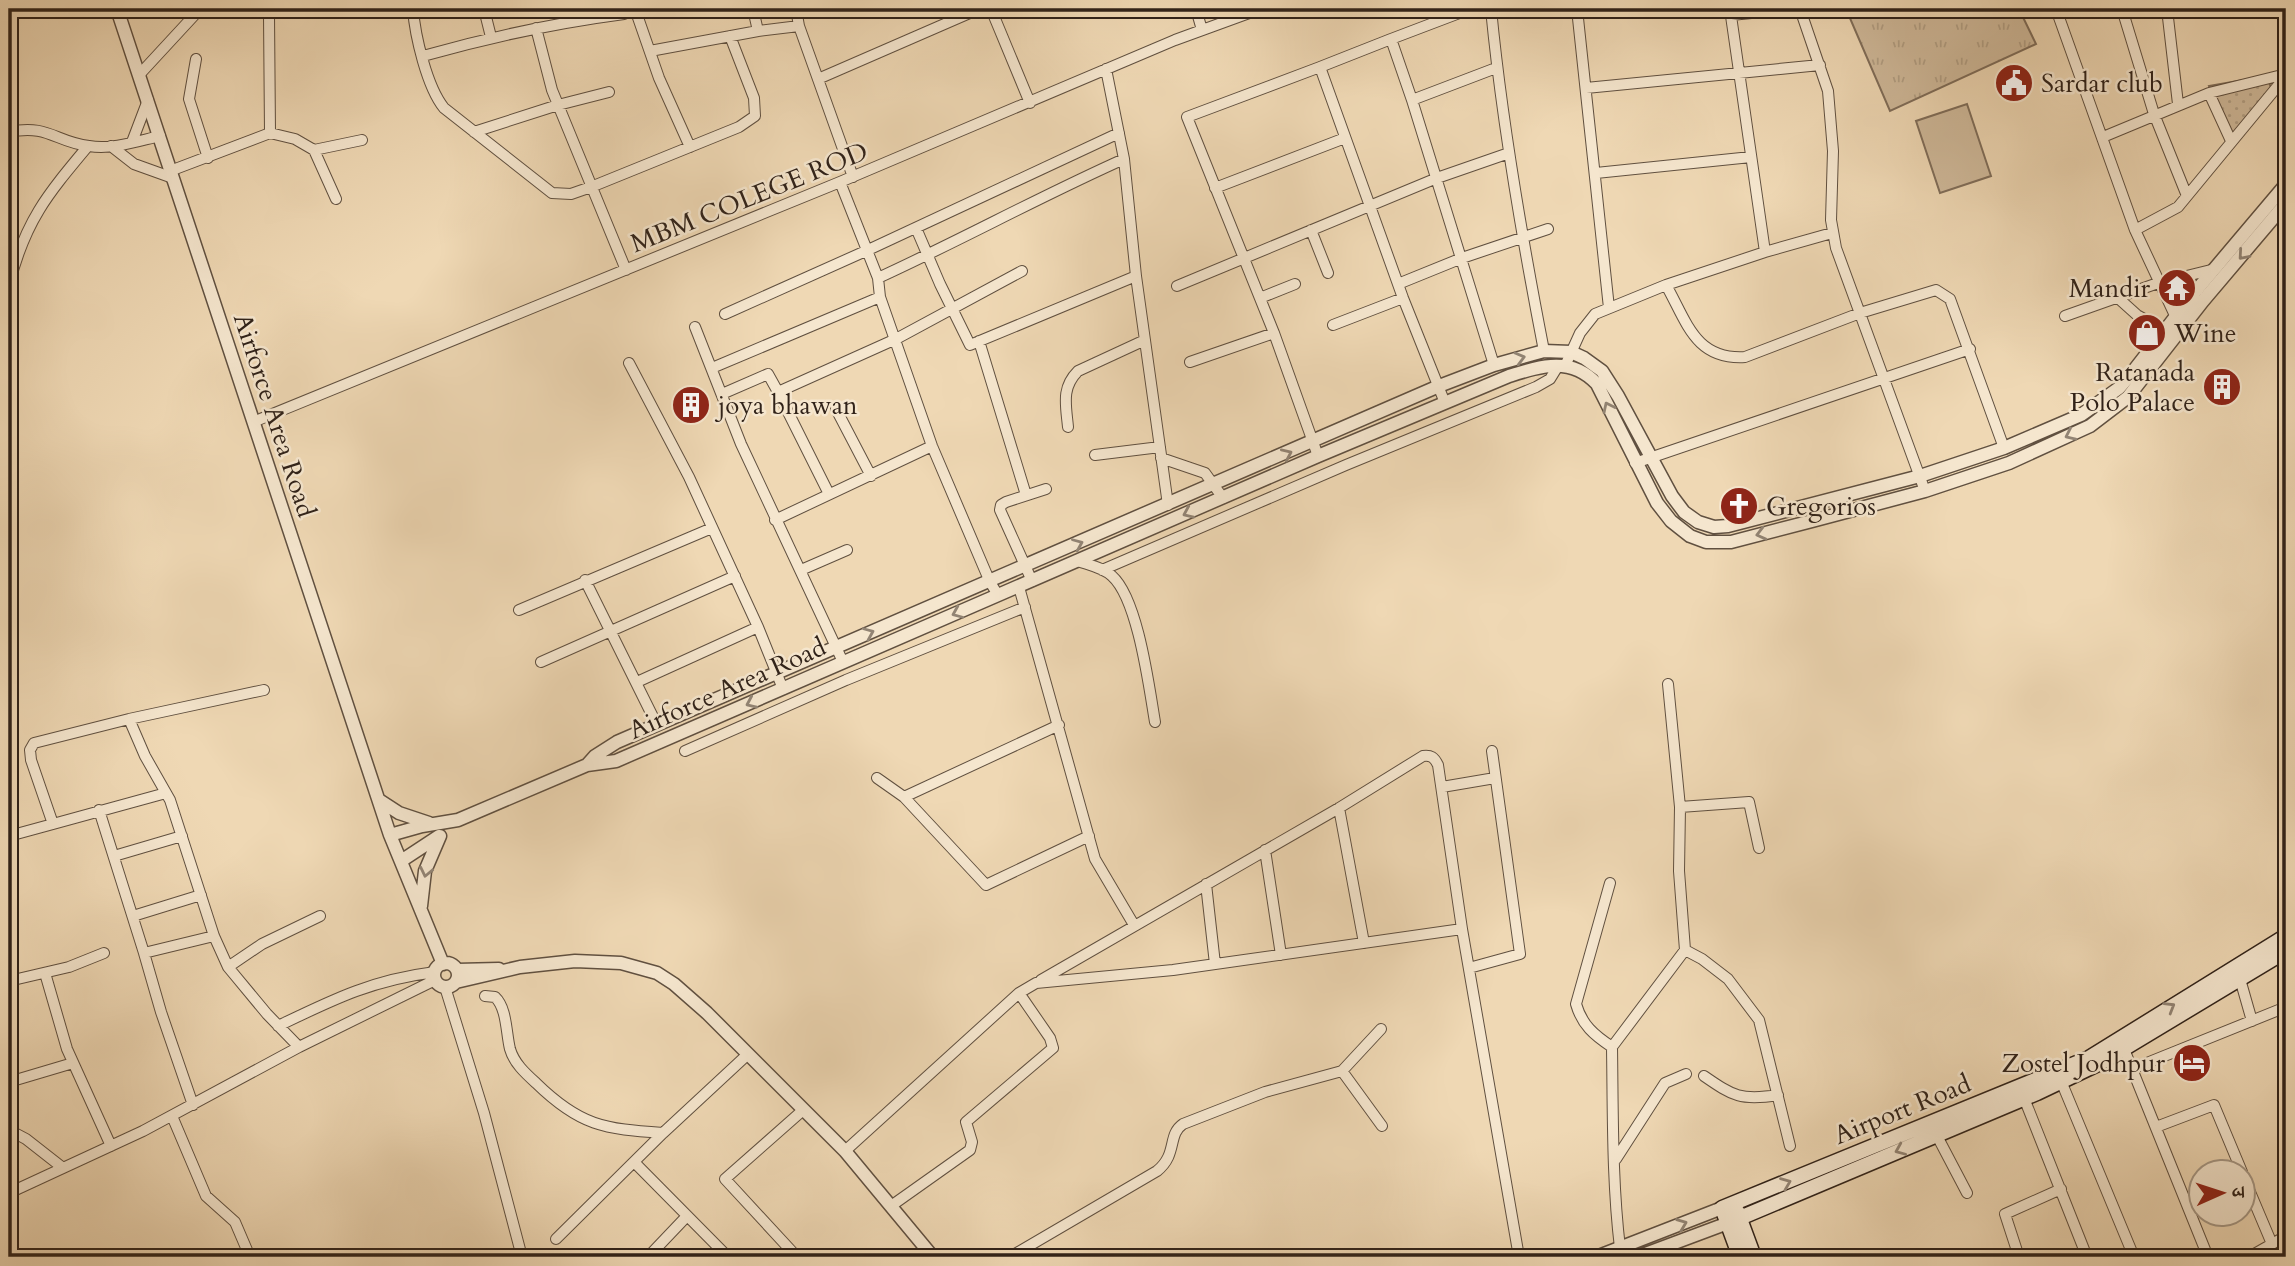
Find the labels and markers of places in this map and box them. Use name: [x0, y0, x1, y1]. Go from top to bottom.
public building icon: Sardar club: [1993, 62, 2035, 104]
place label: Sardar club: [2041, 66, 2163, 101]
temple icon: Mandir: [2156, 267, 2198, 309]
place label: Mandir: [2069, 271, 2151, 306]
shop icon: Wine: [2126, 312, 2168, 354]
place label: Wine: [2173, 316, 2237, 351]
place label: Ratanada Polo Palace: [2070, 355, 2195, 420]
building icon: Ratanada Polo Palace: [2201, 366, 2243, 408]
building icon: joya bhawan: [670, 384, 712, 426]
place label: joya bhawan: [714, 388, 858, 423]
church icon: Gregorios: [1718, 485, 1760, 527]
place label: Gregorios: [1766, 489, 1876, 524]
hotel icon: Zostel Jodhpur: [2171, 1042, 2213, 1084]
place label: Zostel Jodhpur: [2002, 1046, 2166, 1081]

